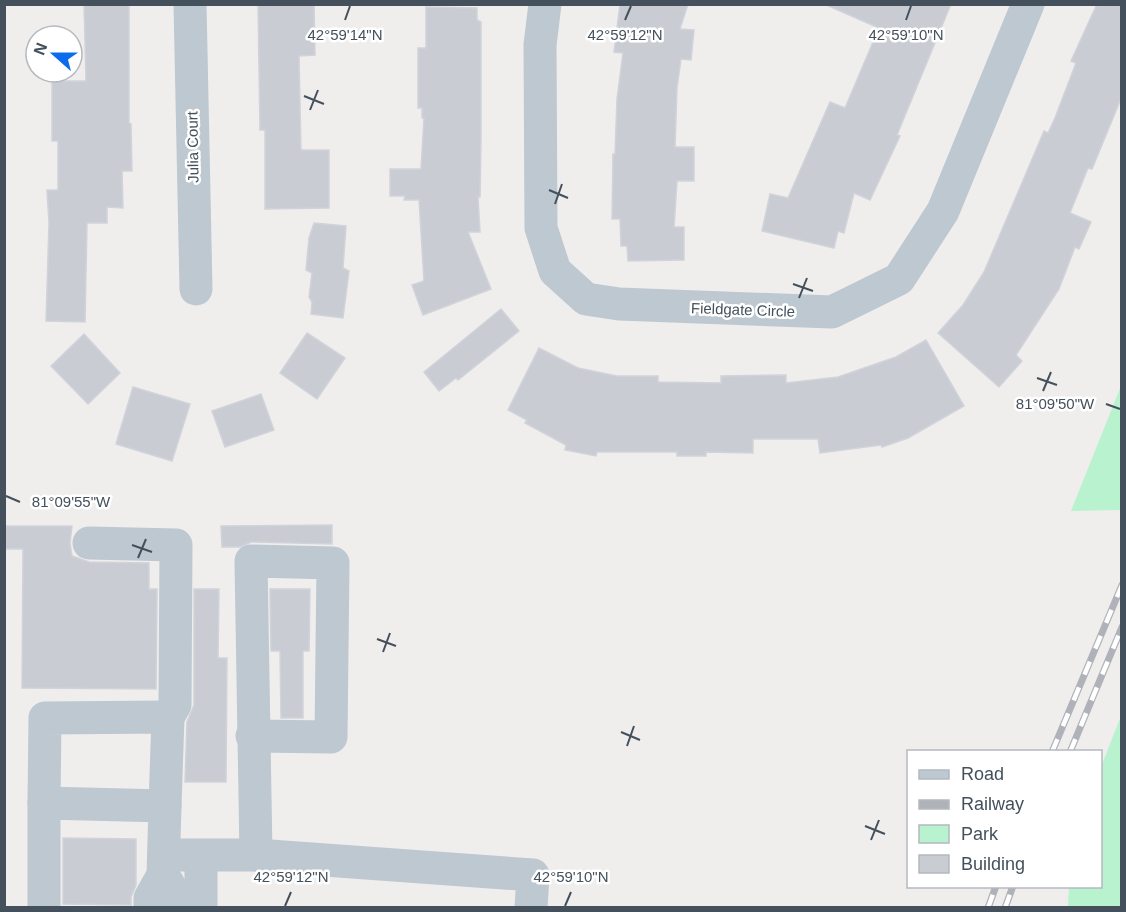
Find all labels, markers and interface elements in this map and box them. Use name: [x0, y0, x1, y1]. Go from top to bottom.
north arrow: [24, 24, 84, 84]
text: 42°59'14"N: [307, 26, 383, 43]
text: 42°59'12"N: [587, 26, 663, 43]
text: 42°59'10"N: [868, 26, 944, 43]
text: N: [30, 40, 50, 57]
street label: Julia Court: [183, 110, 202, 183]
street label: Fieldgate Circle: [691, 299, 795, 320]
text: 81°09'50"W: [1016, 395, 1095, 412]
text: 81°09'55"W: [32, 493, 111, 510]
legend: [907, 750, 1102, 888]
text: Road: [961, 764, 1004, 784]
text: Railway: [961, 794, 1024, 814]
text: Park: [961, 824, 999, 844]
text: Building: [961, 854, 1025, 874]
text: 42°59'12"N: [253, 868, 329, 885]
text: 42°59'10"N: [533, 868, 609, 885]

